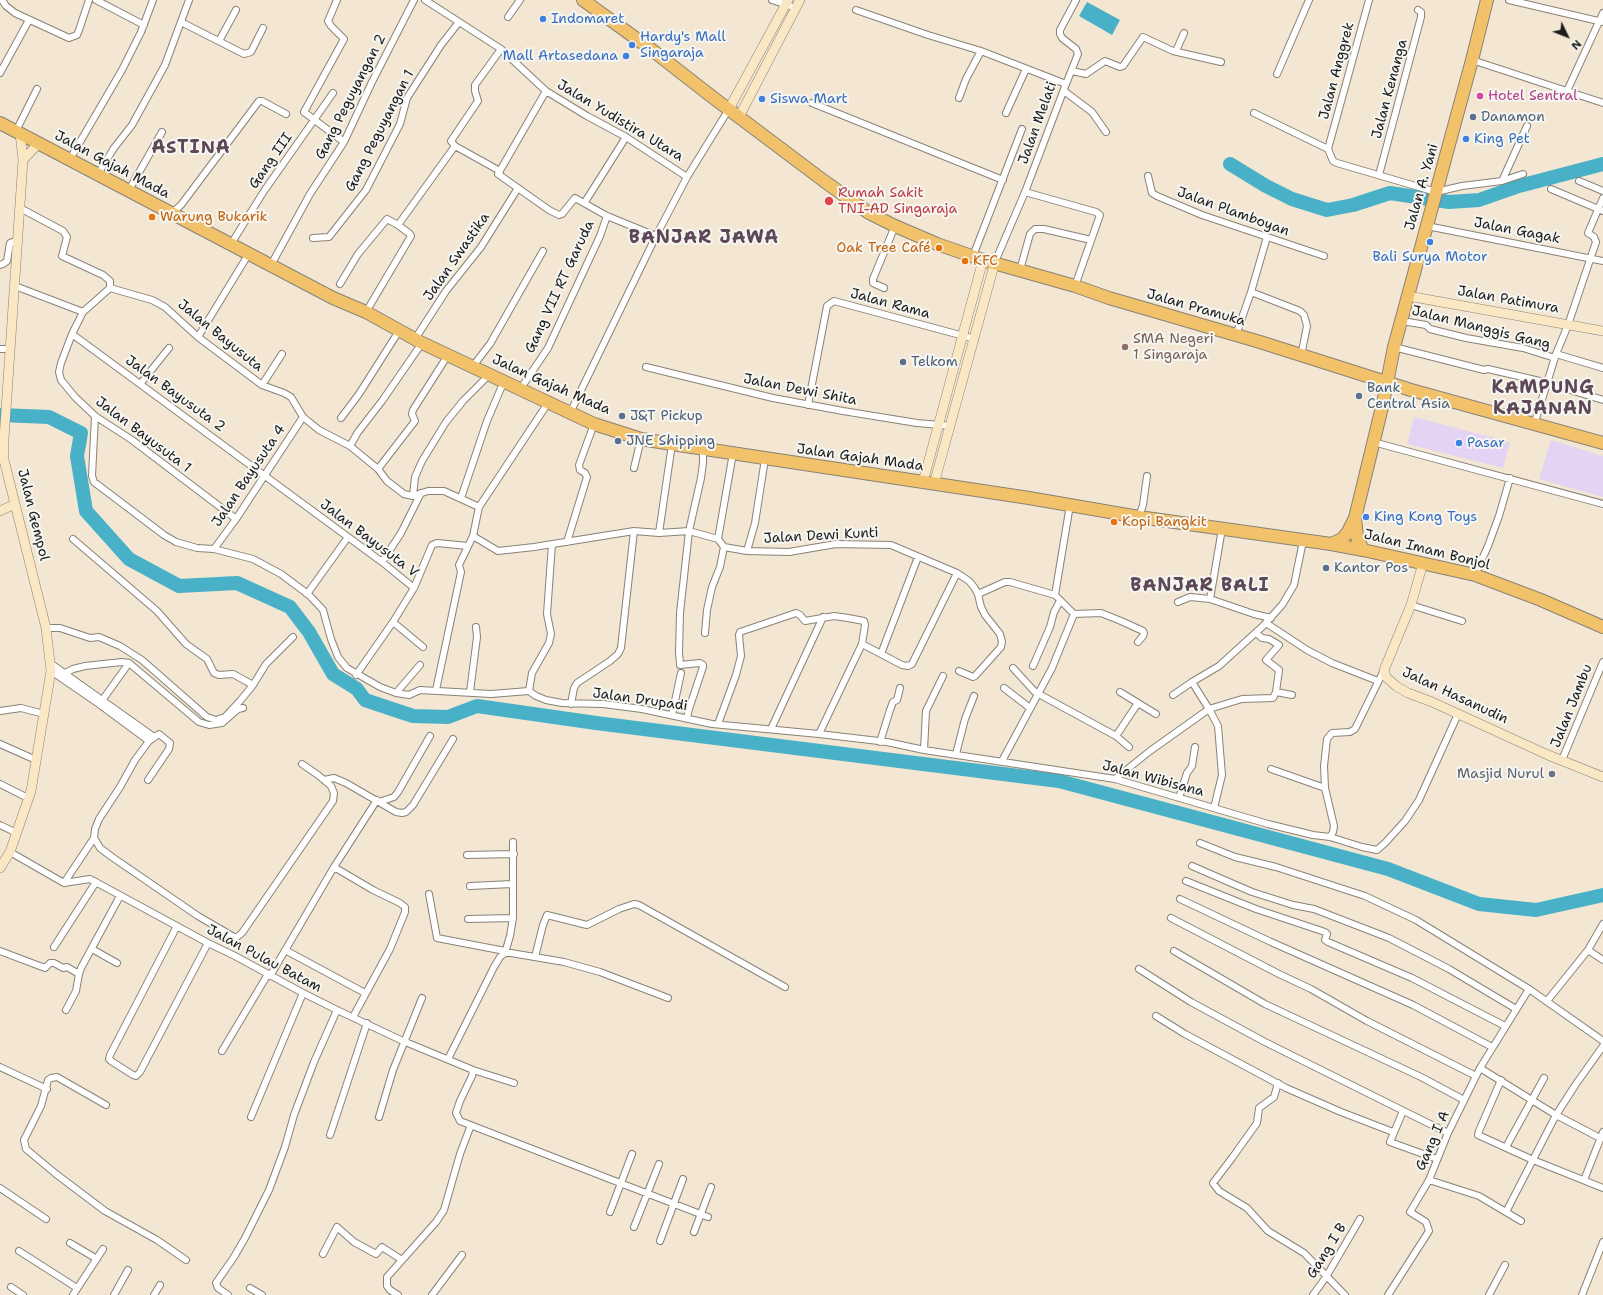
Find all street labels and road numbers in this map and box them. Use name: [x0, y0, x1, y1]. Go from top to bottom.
street label: Jalan Anggrek: [1316, 20, 1358, 122]
street label: Gang Peguyangan 2: [312, 32, 390, 162]
street label: Jalan Kenanga: [1369, 37, 1411, 141]
street label: Gang Peguyangan 1: [342, 67, 418, 195]
street label: Jalan Yudistira Utara: [554, 77, 686, 165]
street label: Jalan Melati: [1015, 79, 1061, 167]
street label: Jalan Gajah Mada: [52, 128, 172, 202]
street label: Gang III: [246, 130, 296, 192]
street label: Jalan A. Yani: [1402, 142, 1442, 232]
street label: Jalan Plamboyan: [1175, 184, 1291, 240]
street label: Jalan Swastika: [420, 210, 494, 304]
street label: Jalan Gagak: [1472, 214, 1562, 248]
street label: Gang VII RT Garuda: [522, 218, 598, 356]
street label: Jalan Patimura: [1456, 283, 1560, 317]
street label: Jalan Rama: [848, 285, 932, 323]
street label: Jalan Pramuka: [1145, 286, 1247, 330]
street label: Jalan Bayusuta: [174, 297, 266, 375]
street label: Jalan Manggis Gang: [1410, 303, 1552, 353]
street label: Jalan Gajah Mada: [489, 351, 613, 419]
street label: Jalan Bayusuta 2: [122, 352, 228, 436]
street label: Jalan Dewi Shita: [742, 371, 858, 409]
street label: Jalan Bayusuta 1: [92, 394, 194, 476]
street label: Jalan Bayusuta 4: [209, 422, 289, 530]
street label: Jalan Gajah Mada: [796, 441, 924, 475]
street label: Jalan Gempol: [13, 467, 53, 563]
street label: Jalan Bayusuta V: [316, 496, 422, 582]
street label: Jalan Dewi Kunti: [763, 525, 879, 547]
street label: Jalan Imam Bonjol: [1362, 526, 1492, 574]
street label: Jalan Jambu: [1548, 662, 1596, 750]
street label: Jalan Hasanudin: [1399, 664, 1511, 728]
street label: Jalan Drupadi: [591, 685, 689, 715]
street label: Jalan Wibisana: [1100, 757, 1206, 801]
street label: Jalan Pulau Batam: [204, 922, 324, 996]
street label: Gang I A: [1412, 1108, 1454, 1174]
street label: Gang I B: [1303, 1220, 1351, 1282]

